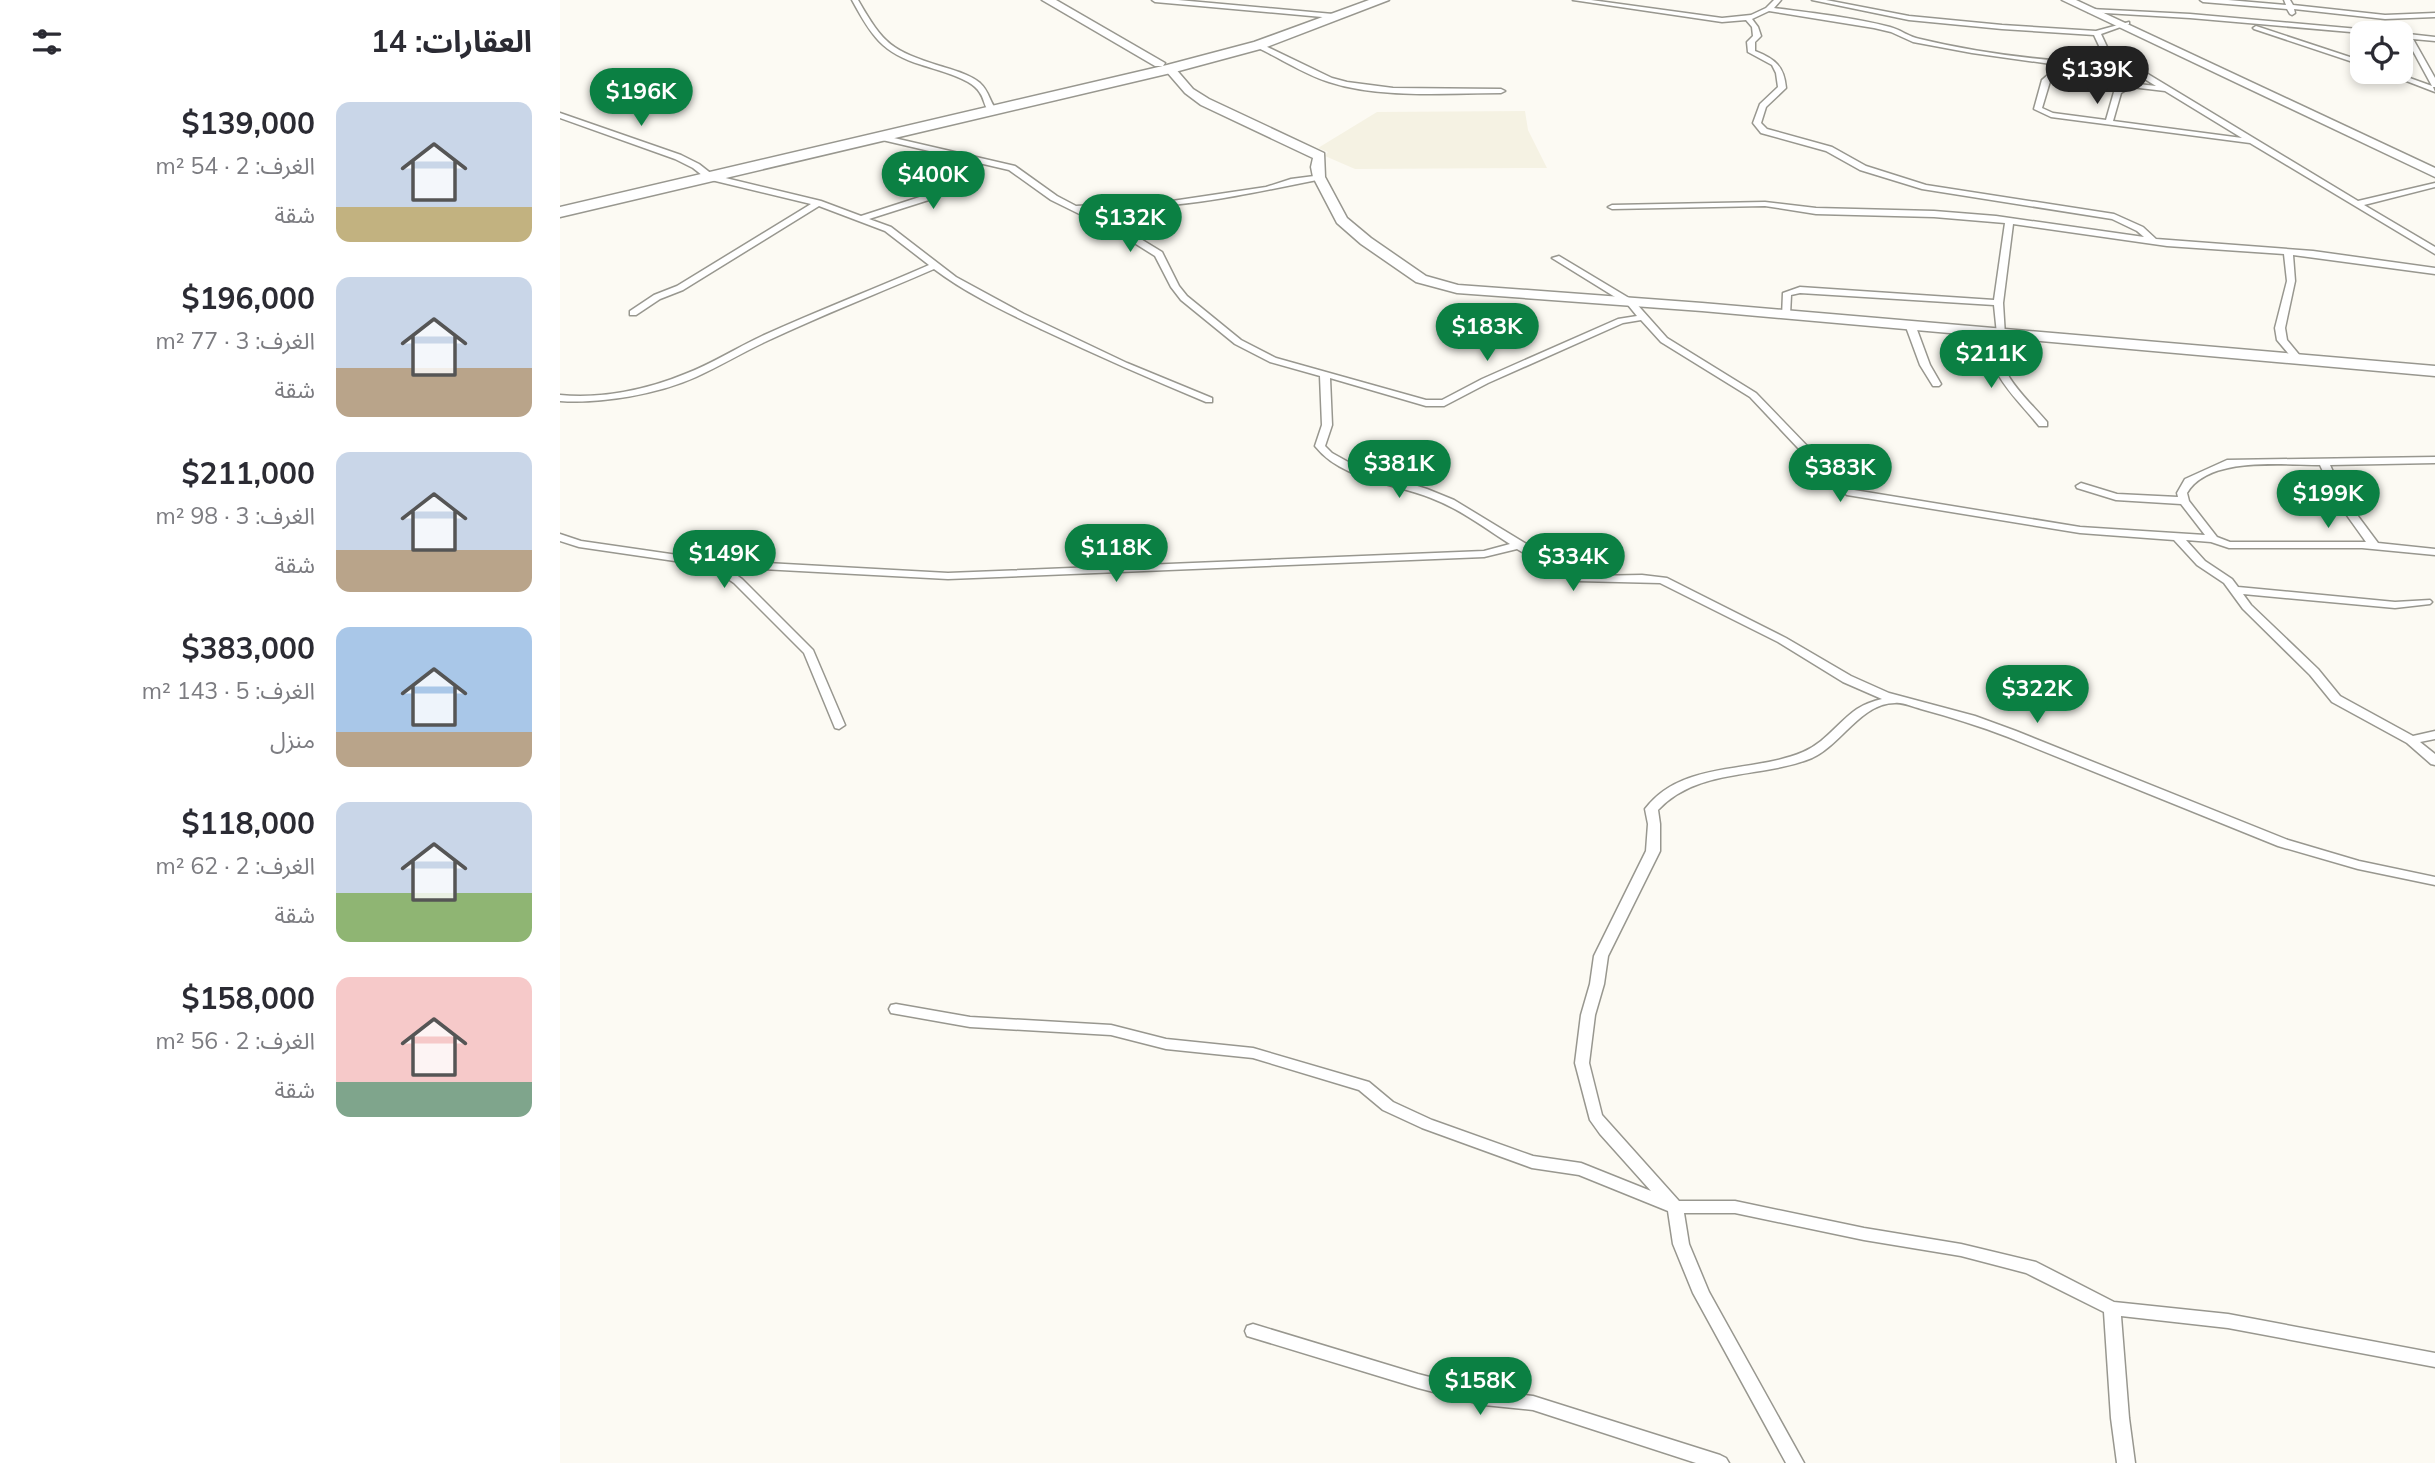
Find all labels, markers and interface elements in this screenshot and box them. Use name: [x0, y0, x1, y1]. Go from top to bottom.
map controls: [2350, 21, 2413, 84]
button: locate: [2350, 21, 2413, 84]
text: العقارات: 14: [371, 22, 532, 60]
icon: filters: [28, 23, 66, 61]
pin: $139K: [2048, 46, 2146, 106]
text: $139K: [2062, 54, 2132, 83]
pin: $196K: [592, 68, 690, 128]
text: $196K: [606, 76, 676, 105]
text: $139,000: [182, 104, 315, 142]
icon: home: [392, 130, 476, 214]
text: الغرف: 2 · 54 m²: [156, 151, 315, 180]
pin: $400K: [884, 152, 982, 211]
text: $400K: [898, 159, 968, 188]
pin: $132K: [1081, 194, 1179, 254]
text: شقة: [274, 200, 315, 229]
text: $132K: [1095, 202, 1165, 231]
text: $196,000: [182, 279, 315, 317]
pin: $183K: [1438, 304, 1536, 363]
icon: home: [392, 305, 476, 389]
text: $183K: [1452, 311, 1522, 340]
text: الغرف: 3 · 77 m²: [156, 326, 315, 355]
pin: $211K: [1942, 330, 2040, 390]
text: $211K: [1956, 338, 2026, 367]
text: شقة: [274, 375, 315, 404]
pin: $381K: [1350, 440, 1448, 500]
pin: $383K: [1791, 444, 1889, 504]
text: $381K: [1364, 448, 1434, 477]
text: $383K: [1805, 452, 1875, 481]
text: $211,000: [182, 454, 315, 492]
pin: $199K: [2279, 470, 2377, 530]
text: $199K: [2293, 478, 2363, 507]
icon: home: [392, 480, 476, 564]
text: الغرف: 3 · 98 m²: [156, 501, 315, 530]
pin: $118K: [1067, 524, 1165, 584]
pin: $149K: [675, 530, 773, 590]
text: $118K: [1081, 532, 1151, 561]
pin: $334K: [1524, 534, 1622, 593]
text: $149K: [689, 538, 759, 567]
text: $334K: [1538, 541, 1608, 570]
text: شقة: [274, 550, 315, 579]
text: $383,000: [182, 629, 315, 667]
icon: home: [392, 655, 476, 739]
pin: $322K: [1988, 666, 2086, 725]
text: $322K: [2002, 673, 2072, 702]
text: الغرف: 5 · 143 m²: [142, 676, 315, 705]
text: منزل: [270, 725, 315, 754]
text: $118,000: [182, 804, 315, 842]
icon: home: [392, 830, 476, 914]
text: الغرف: 2 · 62 m²: [156, 851, 315, 880]
text: شقة: [274, 900, 315, 929]
text: $158,000: [182, 979, 315, 1017]
icon: home: [392, 1005, 476, 1089]
text: الغرف: 2 · 56 m²: [156, 1026, 315, 1055]
text: شقة: [274, 1075, 315, 1104]
pin: $158K: [1431, 1358, 1529, 1417]
text: $158K: [1445, 1365, 1515, 1394]

